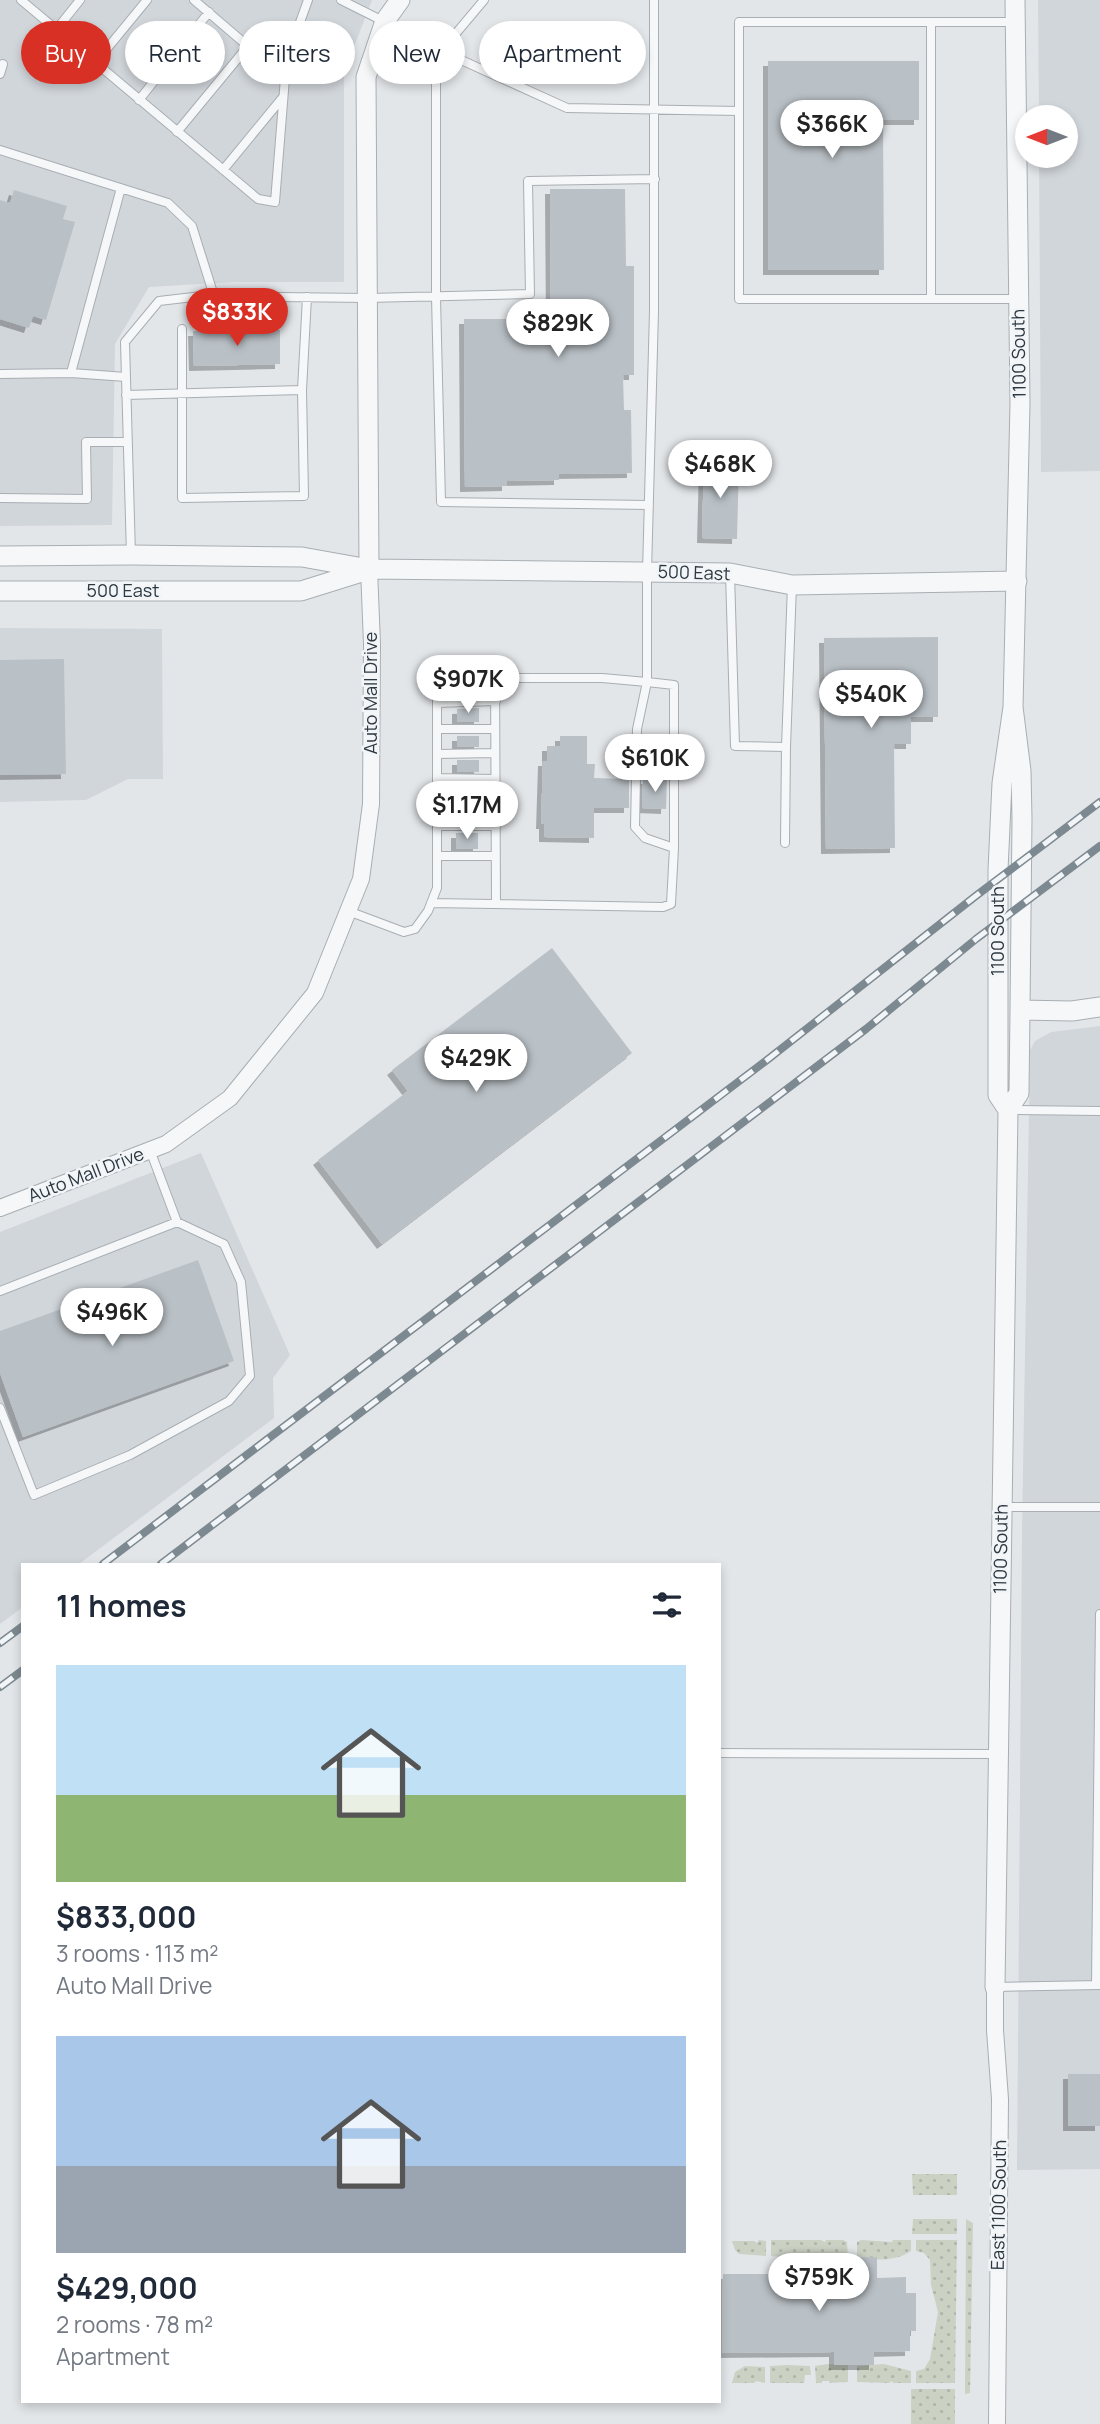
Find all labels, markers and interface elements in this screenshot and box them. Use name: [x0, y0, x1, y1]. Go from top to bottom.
chip: Buy: [21, 21, 111, 84]
chip: Rent: [125, 21, 225, 84]
chip: Filters: [239, 21, 355, 84]
chip: New: [369, 21, 465, 84]
chip: Apartment: [479, 21, 646, 84]
pin: $366K: [783, 100, 881, 160]
north arrow: [1015, 105, 1078, 168]
map controls: [1015, 105, 1078, 168]
text: $366K: [796, 107, 868, 139]
pin: $833K: [188, 288, 286, 348]
text: $833K: [202, 295, 272, 327]
pin: $829K: [509, 300, 607, 359]
text: $829K: [522, 306, 594, 338]
street label: 1100 South: [1005, 309, 1031, 399]
pin: $468K: [671, 440, 769, 500]
text: $468K: [684, 447, 756, 479]
street label: 500 East: [657, 559, 731, 585]
street label: 500 East: [87, 578, 159, 602]
street label: Auto Mall Drive: [358, 632, 382, 754]
pin: $907K: [419, 656, 517, 715]
text: $907K: [432, 662, 504, 694]
pin: $540K: [822, 670, 920, 730]
text: $540K: [835, 677, 907, 709]
pin: $610K: [606, 734, 704, 794]
text: $610K: [621, 741, 689, 773]
pin: $1.17M: [410, 782, 524, 841]
text: $1.17M: [432, 788, 502, 820]
street label: 1100 South: [985, 886, 1009, 976]
pin: $429K: [427, 1034, 525, 1094]
text: $429K: [440, 1041, 512, 1073]
street label: Auto Mall Drive: [24, 1141, 147, 1207]
pin: $496K: [63, 1288, 161, 1348]
text: $496K: [76, 1295, 148, 1327]
street label: 1100 South: [987, 1504, 1013, 1594]
text: 11 homes: [56, 1585, 187, 1626]
icon: filters: [648, 1586, 686, 1624]
icon: home: [308, 1710, 434, 1836]
text: $833,000: [56, 1896, 196, 1937]
text: 3 rooms · 113 m²: [56, 1937, 219, 1969]
text: Auto Mall Drive: [56, 1969, 212, 2001]
icon: home: [308, 2081, 434, 2207]
street label: East 1100 South: [985, 2140, 1011, 2270]
pin: $759K: [770, 2254, 868, 2313]
text: $759K: [784, 2260, 854, 2292]
text: $429,000: [56, 2267, 198, 2308]
text: 2 rooms · 78 m²: [56, 2308, 213, 2340]
text: Apartment: [56, 2340, 170, 2372]

